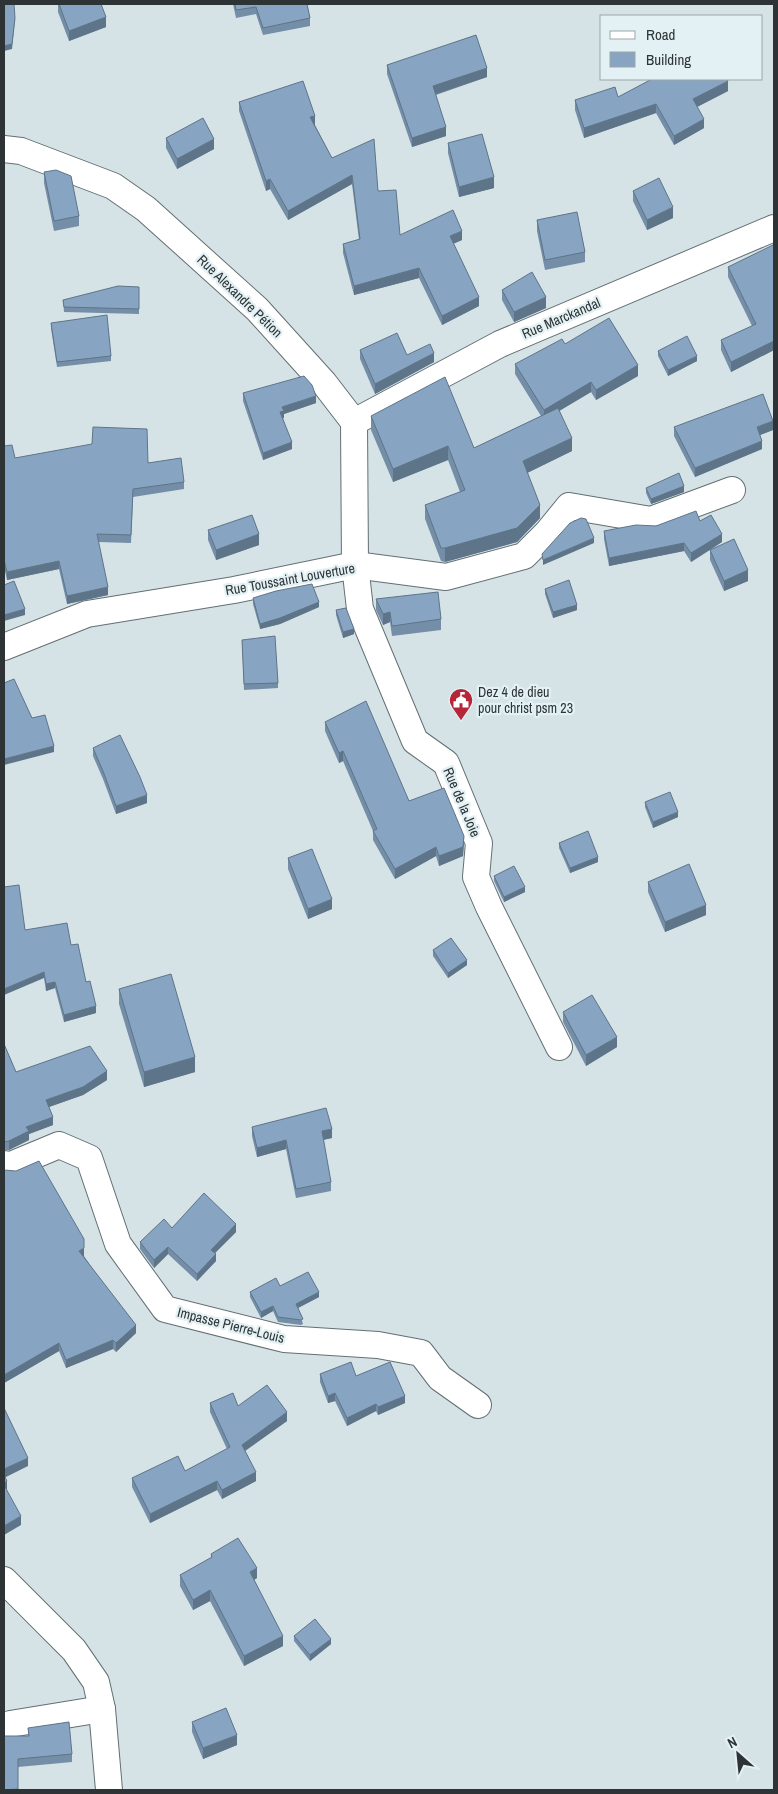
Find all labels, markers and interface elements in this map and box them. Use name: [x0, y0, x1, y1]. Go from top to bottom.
legend: [600, 15, 763, 80]
text: Road: [646, 24, 675, 45]
text: Building: [646, 49, 691, 70]
street label: Rue Alexandre Pétion: [194, 251, 286, 341]
street label: Rue Marckandal: [519, 293, 603, 343]
street label: Rue Toussaint Louverture: [224, 559, 356, 599]
place label: Dez 4 de dieu pour christ psm 23: [478, 683, 573, 717]
public building icon: Dez 4 de dieu pour christ psm 23: [448, 687, 474, 721]
street label: Rue de la Joie: [439, 764, 485, 840]
street label: Impasse Pierre-Louis: [176, 1303, 287, 1347]
north arrow: [713, 1729, 763, 1779]
text: N: [724, 1733, 740, 1752]

